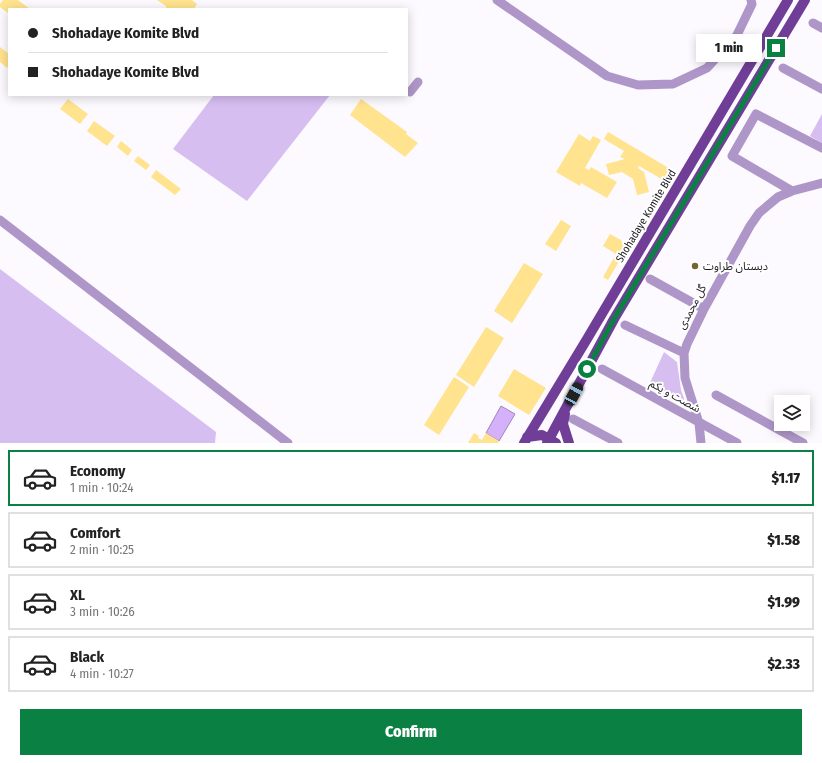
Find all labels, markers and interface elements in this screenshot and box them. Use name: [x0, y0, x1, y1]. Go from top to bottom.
text: Shohadaye Komite Blvd: [52, 24, 199, 42]
callout: 1 min: [696, 34, 762, 62]
route end: [767, 39, 785, 57]
text: 1 min: [715, 40, 743, 55]
text: Shohadaye Komite Blvd: [52, 63, 199, 81]
street label: Shohadaye Komite Blvd: [613, 167, 679, 265]
place label: دبستان طراوت: [703, 260, 768, 273]
marker: دبستان طراوت: [690, 261, 700, 271]
street label: گل محمدی: [675, 282, 709, 331]
route start: [578, 360, 596, 378]
street label: شصت و یکم: [646, 377, 703, 417]
car: [563, 381, 585, 407]
map controls: [774, 395, 810, 431]
button: layers: [774, 395, 810, 431]
icon: car: [22, 460, 58, 496]
text: Economy: [70, 462, 125, 480]
text: $1.17: [772, 469, 800, 487]
text: 1 min · 10:24: [70, 480, 133, 495]
icon: car: [22, 522, 58, 558]
text: Comfort: [70, 524, 121, 542]
text: $1.58: [767, 531, 800, 549]
text: 2 min · 10:25: [70, 542, 134, 557]
icon: car: [22, 584, 58, 620]
text: XL: [70, 586, 85, 604]
text: $1.99: [768, 593, 800, 611]
text: 3 min · 10:26: [70, 604, 135, 619]
icon: car: [22, 646, 58, 682]
text: Black: [70, 648, 104, 666]
text: $2.33: [767, 655, 800, 673]
text: 4 min · 10:27: [70, 666, 134, 681]
button: Confirm: [20, 709, 802, 755]

